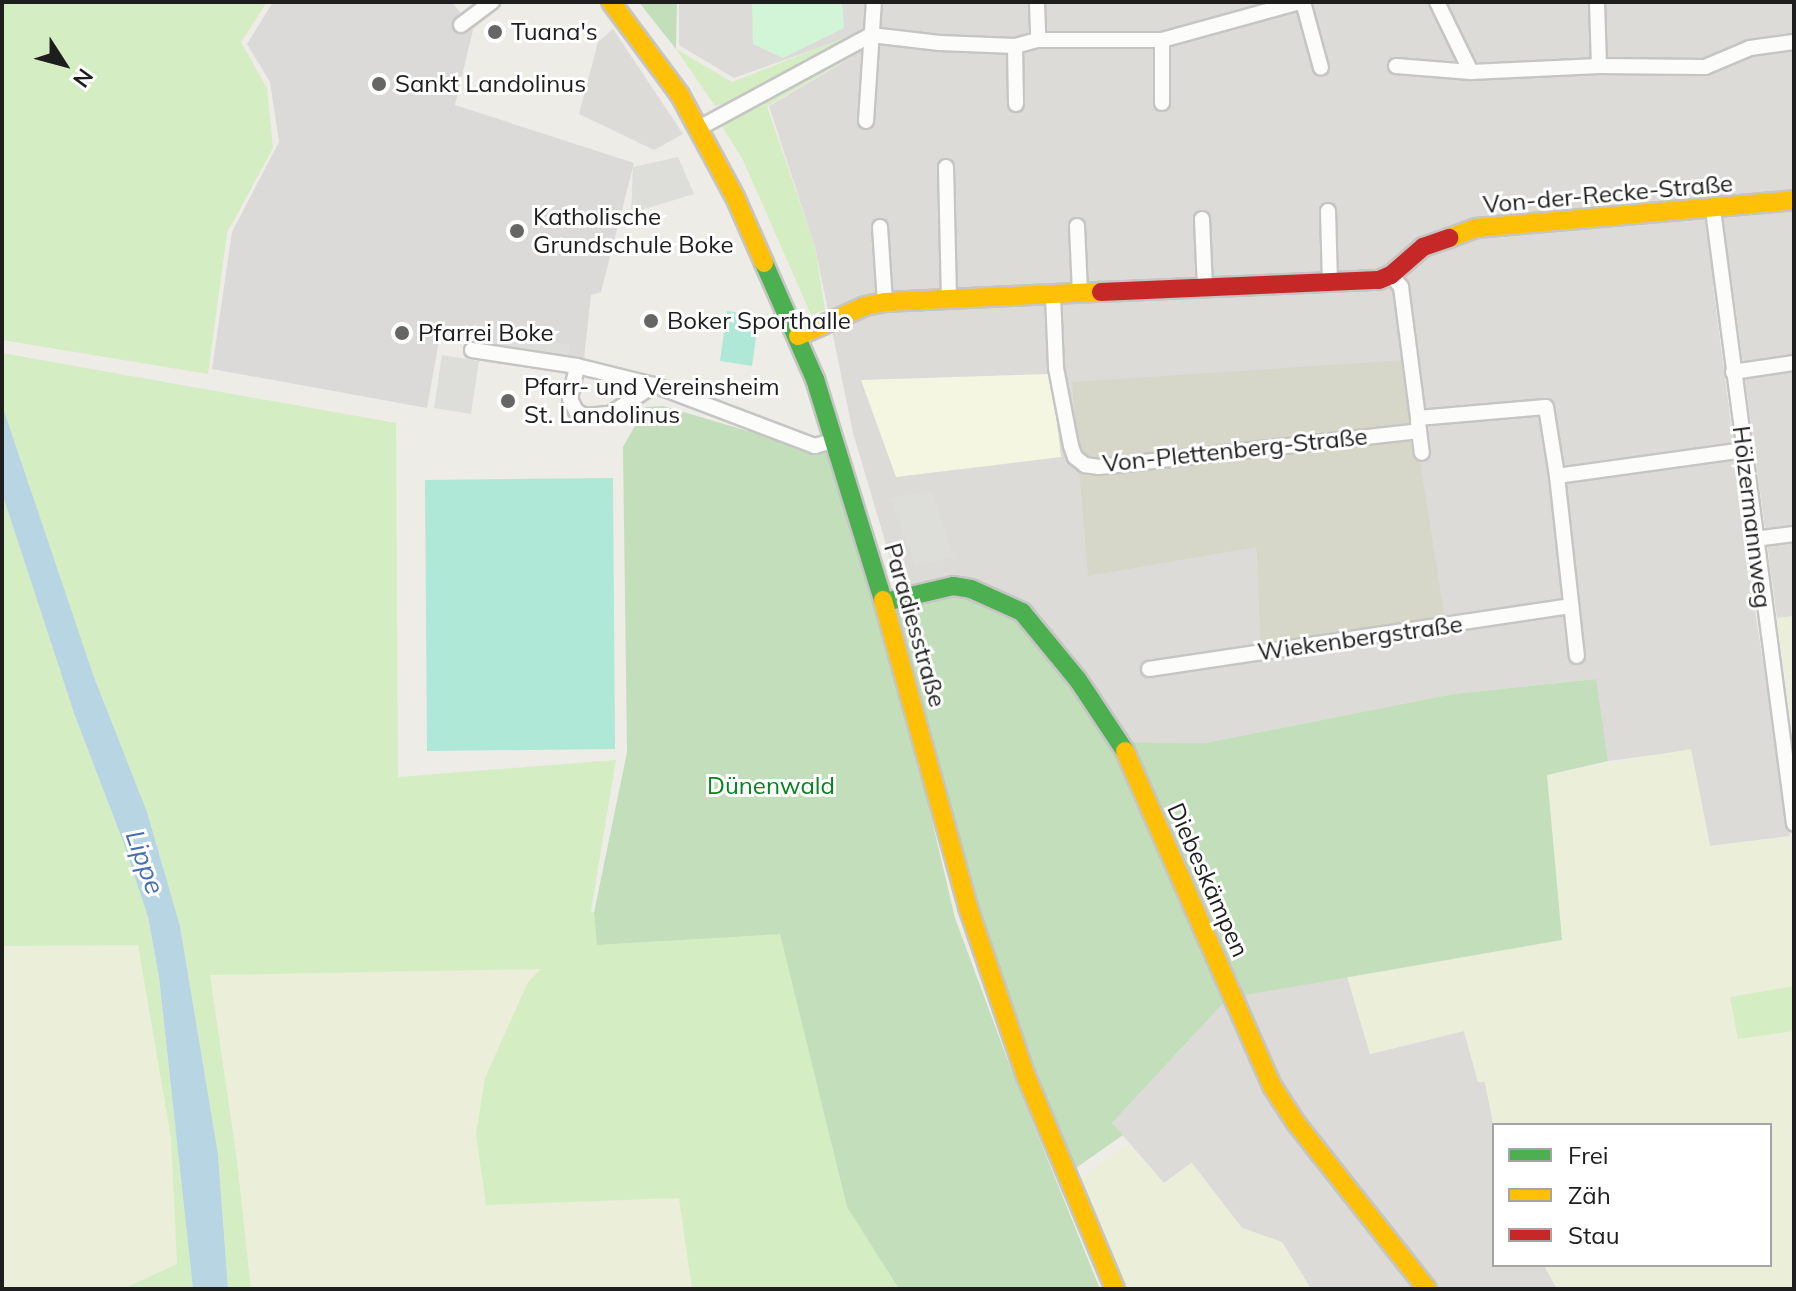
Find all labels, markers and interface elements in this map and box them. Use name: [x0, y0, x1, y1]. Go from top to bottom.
place label: Tuana's: [511, 18, 598, 46]
marker: Tuana's: [486, 23, 504, 41]
north arrow: [24, 24, 104, 104]
text: N: [67, 63, 100, 93]
place label: Sankt Landolinus: [395, 70, 586, 98]
marker: Sankt Landolinus: [370, 75, 388, 93]
street label: Von-der-Recke-Straße: [1482, 169, 1734, 219]
place label: Katholische Grundschule Boke: [533, 203, 733, 259]
marker: Katholische Grundschule Boke: [508, 222, 526, 240]
place label: Boker Sporthalle: [667, 307, 851, 335]
marker: Boker Sporthalle: [642, 312, 660, 330]
place label: Pfarrei Boke: [418, 319, 553, 347]
marker: Pfarrei Boke: [393, 324, 411, 342]
place label: Pfarr- und Vereinsheim St. Landolinus: [524, 373, 780, 429]
marker: Pfarr- und Vereinsheim St. Landolinus: [499, 392, 517, 410]
street label: Von-Plettenberg-Straße: [1101, 422, 1369, 478]
street label: Hölzermannweg: [1727, 424, 1777, 610]
street label: Paradiesstraße: [878, 540, 952, 710]
street label: Wiekenbergstraße: [1256, 609, 1464, 667]
park label: Dünenwald: [707, 772, 835, 800]
street label: Diebeskämpen: [1161, 799, 1255, 961]
water label: Lippe: [119, 826, 171, 898]
legend: [1492, 1123, 1772, 1267]
text: Frei: [1568, 1140, 1609, 1170]
text: Zäh: [1568, 1180, 1611, 1210]
text: Stau: [1568, 1220, 1620, 1250]

